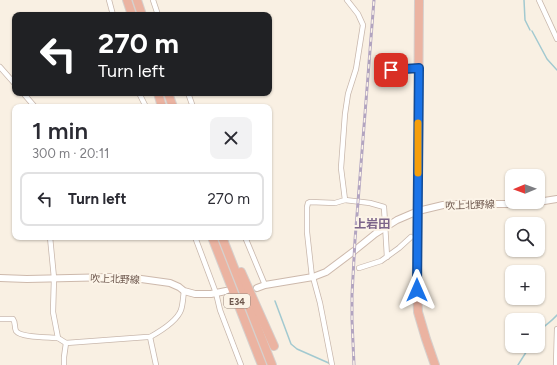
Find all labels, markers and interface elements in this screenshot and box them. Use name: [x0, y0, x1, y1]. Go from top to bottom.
text: 270 m: [98, 26, 179, 60]
icon: left: [32, 28, 84, 80]
pin: [374, 53, 408, 87]
icon: arrive: [380, 59, 402, 81]
text: Turn left: [98, 60, 165, 82]
text: 1 min: [32, 116, 88, 145]
button: close: [210, 117, 252, 159]
text: 300 m · 20:11: [32, 146, 109, 161]
north arrow: [505, 169, 545, 209]
map controls: [505, 169, 545, 353]
icon: left: [34, 188, 56, 210]
text: Turn left: [68, 190, 126, 208]
text: 270 m: [207, 190, 250, 208]
street label: 吹上北野線: [445, 198, 495, 212]
district label: 上岩田: [354, 217, 390, 231]
button: search: [505, 217, 545, 257]
button: +: [505, 265, 545, 305]
position arrow: [396, 269, 438, 311]
street label: 吹上北野線: [90, 272, 140, 286]
road number: E34: [224, 294, 250, 308]
button: −: [505, 313, 545, 353]

